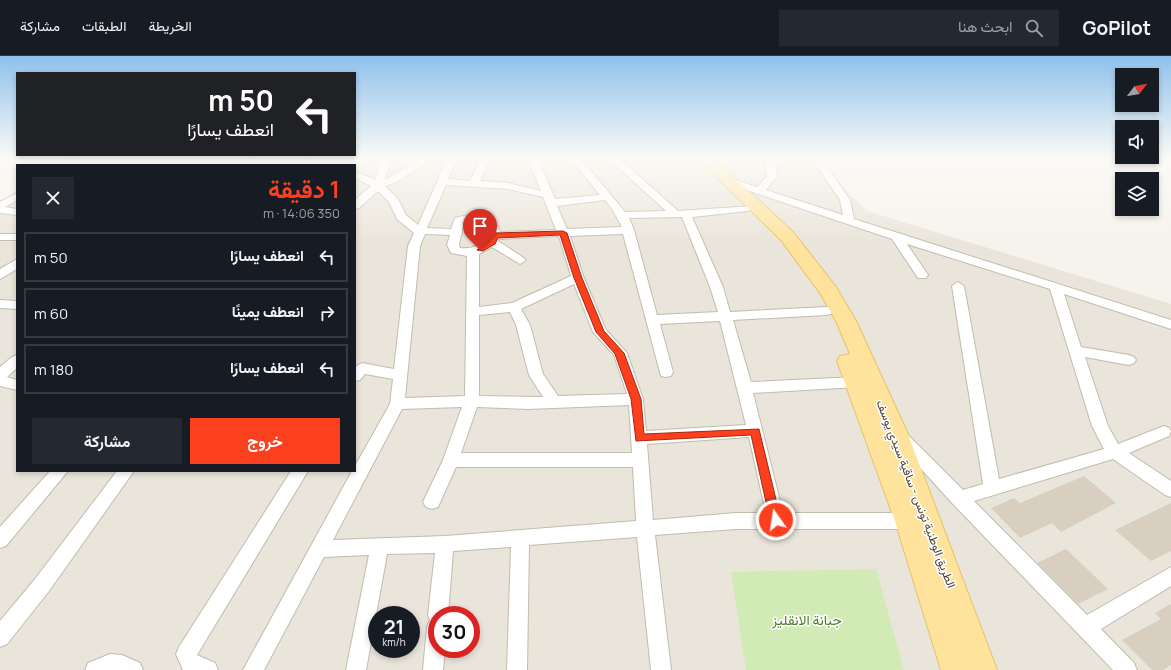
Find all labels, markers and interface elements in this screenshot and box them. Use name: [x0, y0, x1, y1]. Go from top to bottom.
search box: [779, 10, 1059, 46]
text: GoPilot: [1083, 15, 1151, 41]
text: مشاركة: [20, 16, 60, 35]
text: الطبقات: [82, 16, 126, 35]
text: الخريطة: [148, 16, 192, 35]
text: ابحث هنا: [958, 16, 1013, 37]
icon: search: [1023, 17, 1045, 39]
north arrow: [1115, 68, 1159, 112]
map controls: [1115, 68, 1159, 216]
text: 50 m: [208, 81, 274, 119]
icon: left: [288, 88, 340, 140]
text: انعطف يسارًا: [187, 117, 274, 141]
button: sound: [1115, 120, 1159, 164]
text: 1 دقيقة: [268, 172, 340, 205]
button: layers: [1115, 172, 1159, 216]
button: close: [32, 177, 74, 219]
text: 350 m · 14:06: [263, 204, 340, 222]
pin: [463, 209, 497, 250]
icon: arrive: [469, 215, 491, 237]
text: انعطف يسارًا: [230, 245, 304, 266]
icon: left: [316, 246, 338, 268]
text: 50 m: [34, 247, 68, 268]
text: انعطف يمينًا: [232, 301, 304, 322]
icon: right: [316, 302, 338, 324]
text: 60 m: [34, 303, 68, 324]
text: انعطف يسارًا: [230, 357, 304, 378]
icon: left: [316, 358, 338, 380]
text: 180 m: [34, 359, 73, 380]
street label: الطريق الوطنية تونس - ساقية سيدي يوسف: [871, 397, 960, 591]
button: مشاركة: [32, 418, 182, 464]
button: خروج: [190, 418, 340, 464]
position arrow: [755, 499, 797, 541]
speed limit sign: 30: [428, 606, 480, 658]
park label: جبانة الانقليز: [771, 610, 842, 629]
text: 21: [384, 613, 404, 640]
text: km/h: [382, 635, 406, 649]

